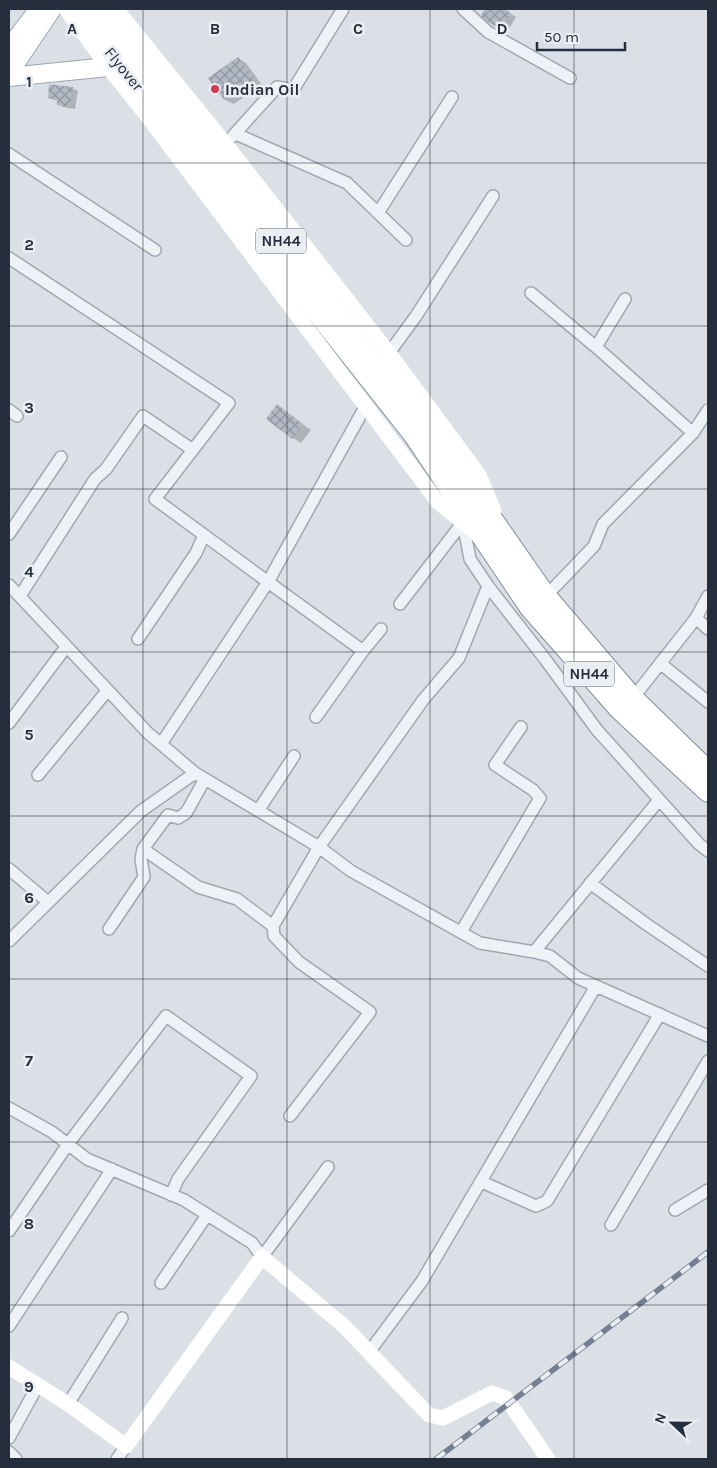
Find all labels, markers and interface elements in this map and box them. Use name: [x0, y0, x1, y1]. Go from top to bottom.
text: A: [67, 19, 77, 38]
text: B: [210, 19, 220, 38]
text: C: [353, 19, 363, 38]
text: D: [497, 19, 508, 38]
scale bar: [537, 20, 624, 52]
text: 50 m: [544, 28, 579, 46]
street label: Flyover: [101, 43, 148, 95]
text: 1: [26, 72, 32, 91]
place label: Indian Oil: [225, 80, 299, 99]
marker: Indian Oil: [209, 83, 221, 95]
road number: NH44: [256, 228, 306, 254]
text: 2: [24, 235, 34, 254]
text: 3: [24, 398, 34, 417]
text: 4: [24, 562, 34, 581]
road number: NH44: [564, 662, 614, 686]
text: 5: [24, 725, 34, 744]
text: 6: [24, 888, 34, 907]
text: 7: [25, 1051, 33, 1070]
text: 8: [24, 1214, 34, 1233]
text: 9: [24, 1377, 34, 1396]
north arrow: [647, 1398, 697, 1448]
text: N: [651, 1410, 670, 1426]

